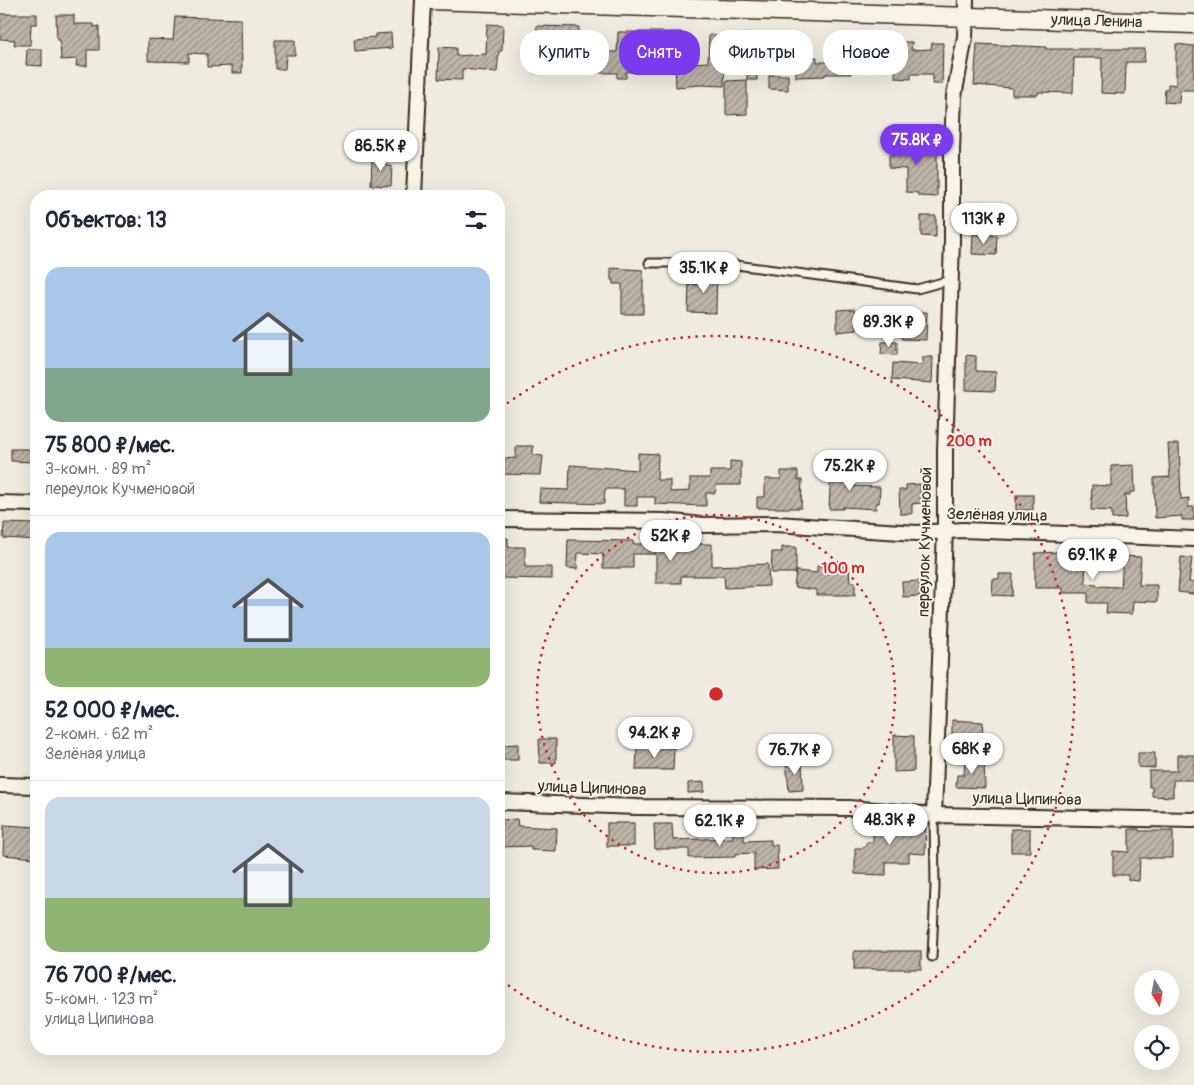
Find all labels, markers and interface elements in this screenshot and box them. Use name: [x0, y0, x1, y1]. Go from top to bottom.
street label: улица Ленина: [1050, 9, 1143, 32]
chip: Купить: [520, 30, 609, 75]
chip: Снять: [619, 30, 700, 75]
chip: Фильтры: [710, 30, 813, 75]
chip: Новое: [823, 30, 908, 75]
pin: 75.8K ₽: [871, 124, 963, 166]
pin: 86.5K ₽: [335, 130, 427, 172]
text: 75.8K ₽: [891, 130, 943, 150]
text: 86.5K ₽: [355, 136, 407, 156]
pin: 113K ₽: [943, 202, 1025, 245]
icon: filters: [462, 206, 490, 234]
text: Объектов: 13: [45, 207, 167, 234]
text: 113K ₽: [962, 209, 1006, 229]
pin: 35.1K ₽: [658, 252, 750, 294]
text: 35.1K ₽: [679, 258, 729, 278]
icon: home: [223, 299, 313, 389]
pin: 89.3K ₽: [843, 306, 935, 348]
text: 89.3K ₽: [863, 312, 915, 332]
text: 75 800 ₽/мес.: [45, 432, 175, 459]
text: 200 m: [946, 432, 992, 451]
pin: 75.2K ₽: [804, 450, 896, 492]
text: 75.2K ₽: [824, 456, 876, 476]
text: 3-комн. · 89 m²: [45, 459, 151, 479]
street label: переулок Кучменовой: [914, 467, 936, 617]
text: переулок Кучменовой: [45, 479, 195, 499]
street label: Зелёная улица: [946, 504, 1048, 526]
pin: 52K ₽: [636, 520, 706, 562]
text: 52K ₽: [651, 526, 691, 546]
pin: 69.1K ₽: [1047, 538, 1139, 581]
text: 69.1K ₽: [1068, 545, 1118, 565]
text: 100 m: [822, 559, 864, 578]
icon: home: [223, 565, 313, 655]
centre of rings: [707, 685, 725, 703]
text: 52 000 ₽/мес.: [45, 697, 180, 724]
pin: 94.2K ₽: [609, 716, 701, 759]
text: 94.2K ₽: [629, 723, 681, 743]
text: 2-комн. · 62 m²: [45, 724, 153, 744]
pin: 68K ₽: [937, 732, 1007, 775]
pin: 76.7K ₽: [749, 734, 841, 776]
text: 68K ₽: [952, 739, 992, 759]
text: 76.7K ₽: [769, 740, 821, 760]
text: Зелёная улица: [45, 744, 146, 764]
street label: улица Ципинова: [536, 776, 647, 800]
street label: улица Ципинова: [971, 788, 1082, 810]
pin: 62.1K ₽: [674, 804, 766, 847]
pin: 48.3K ₽: [844, 804, 936, 846]
text: 48.3K ₽: [864, 810, 916, 830]
text: 62.1K ₽: [695, 811, 745, 831]
icon: home: [223, 830, 313, 920]
text: 76 700 ₽/мес.: [45, 962, 177, 989]
north arrow: [1134, 970, 1179, 1015]
map controls: [1134, 970, 1179, 1070]
text: 5-комн. · 123 m²: [45, 989, 158, 1009]
text: улица Ципинова: [45, 1009, 154, 1029]
button: locate: [1134, 1025, 1179, 1070]

